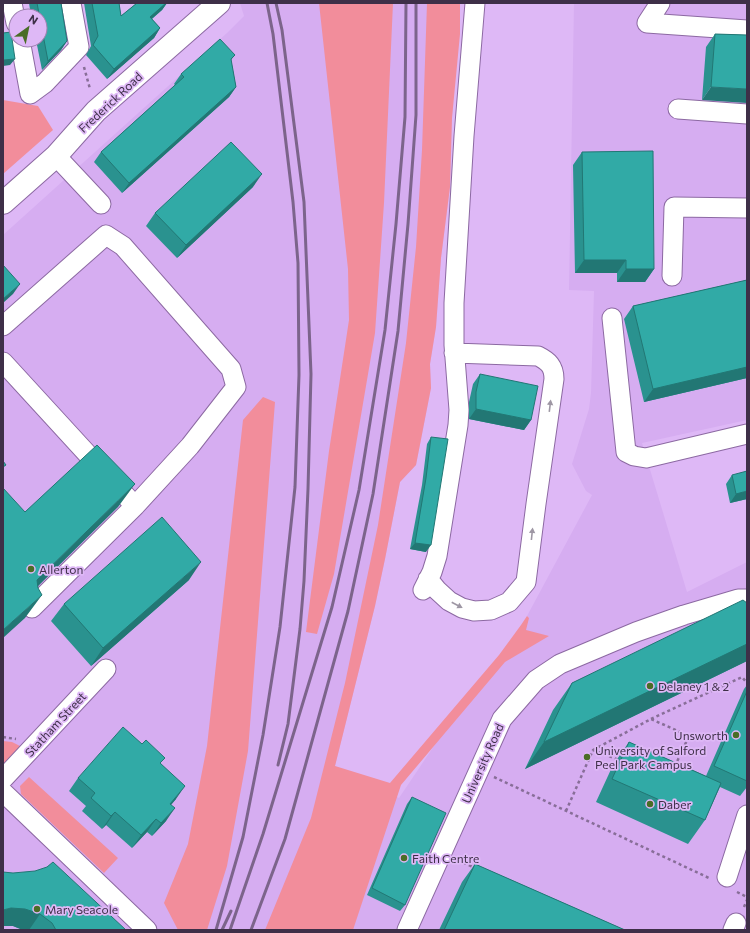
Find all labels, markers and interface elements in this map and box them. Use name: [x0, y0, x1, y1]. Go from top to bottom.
north arrow: [8, 8, 48, 48]
text: N: [27, 11, 41, 27]
street label: Frederick Road: [75, 69, 145, 135]
one-way arrow: [547, 400, 553, 412]
one-way arrow: [529, 528, 535, 540]
place label: Allerton: [39, 562, 83, 576]
marker: Allerton: [26, 564, 36, 574]
one-way arrow: [451, 602, 462, 608]
place label: Delaney 1 & 2: [658, 679, 730, 693]
marker: Delaney 1 & 2: [645, 681, 655, 691]
street label: Statham Street: [22, 689, 88, 759]
street label: University Road: [458, 721, 506, 805]
place label: Unsworth: [674, 728, 728, 742]
marker: Unsworth: [731, 730, 741, 740]
place label: University of Salford Peel Park Campus: [595, 743, 706, 771]
marker: University of Salford Peel Park Campus: [582, 752, 592, 762]
place label: Daber: [658, 797, 692, 811]
marker: Daber: [645, 799, 655, 809]
place label: Faith Centre: [412, 851, 479, 865]
marker: Faith Centre: [399, 853, 409, 863]
place label: Mary Seacole: [45, 902, 118, 916]
marker: Mary Seacole: [32, 904, 42, 914]

